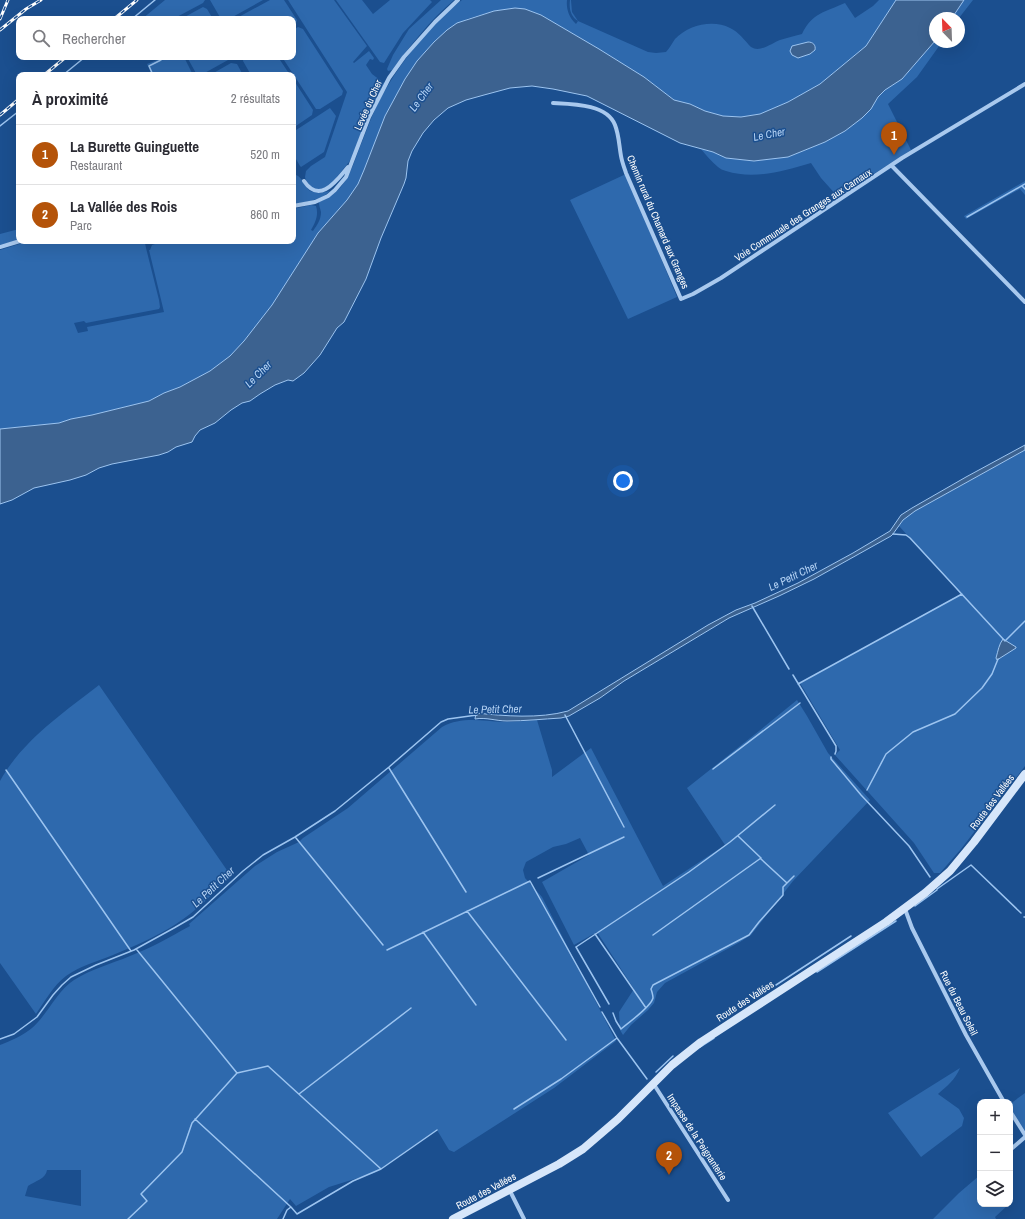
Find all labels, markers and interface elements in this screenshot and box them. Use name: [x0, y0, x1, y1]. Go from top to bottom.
north arrow: [929, 12, 965, 48]
search box: [16, 16, 296, 60]
icon: search: [30, 27, 52, 49]
text: Rechercher: [62, 28, 126, 49]
street label: Levée du Cher: [351, 78, 385, 132]
water label: Le Cher: [406, 79, 437, 114]
text: À proximité: [32, 87, 108, 110]
text: 2 résultats: [231, 90, 280, 107]
pin: 1: [881, 122, 907, 155]
water label: Le Cher: [752, 124, 787, 144]
text: La Burette Guinguette: [70, 136, 199, 157]
text: 1: [42, 146, 48, 163]
text: 520 m: [250, 146, 280, 163]
street label: Chemin rural du Chamard aux Granges: [624, 153, 692, 291]
text: Restaurant: [70, 157, 122, 174]
street label: Voie Communale des Granges aux Carnaux: [732, 165, 875, 264]
text: La Vallée des Rois: [70, 196, 177, 217]
text: 2: [42, 206, 48, 223]
text: 860 m: [250, 206, 280, 223]
text: Parc: [70, 217, 92, 234]
water label: Le Cher: [242, 357, 275, 390]
your location: [613, 471, 633, 491]
water label: Le Petit Cher: [766, 558, 821, 594]
water label: Le Petit Cher: [468, 702, 523, 716]
street label: Route des Vallées: [967, 772, 1017, 832]
water label: Le Petit Cher: [189, 863, 238, 910]
street label: Rue du Beau Soleil: [937, 969, 981, 1038]
street label: Route des Vallées: [714, 978, 776, 1024]
street label: Impasse de la Peignanterie: [664, 1091, 730, 1183]
map controls: [977, 1099, 1013, 1207]
button: +: [977, 1099, 1013, 1135]
button: −: [977, 1135, 1013, 1171]
pin: 2: [656, 1142, 682, 1175]
street label: Route des Vallées: [454, 1170, 518, 1212]
button: layers: [977, 1171, 1013, 1207]

